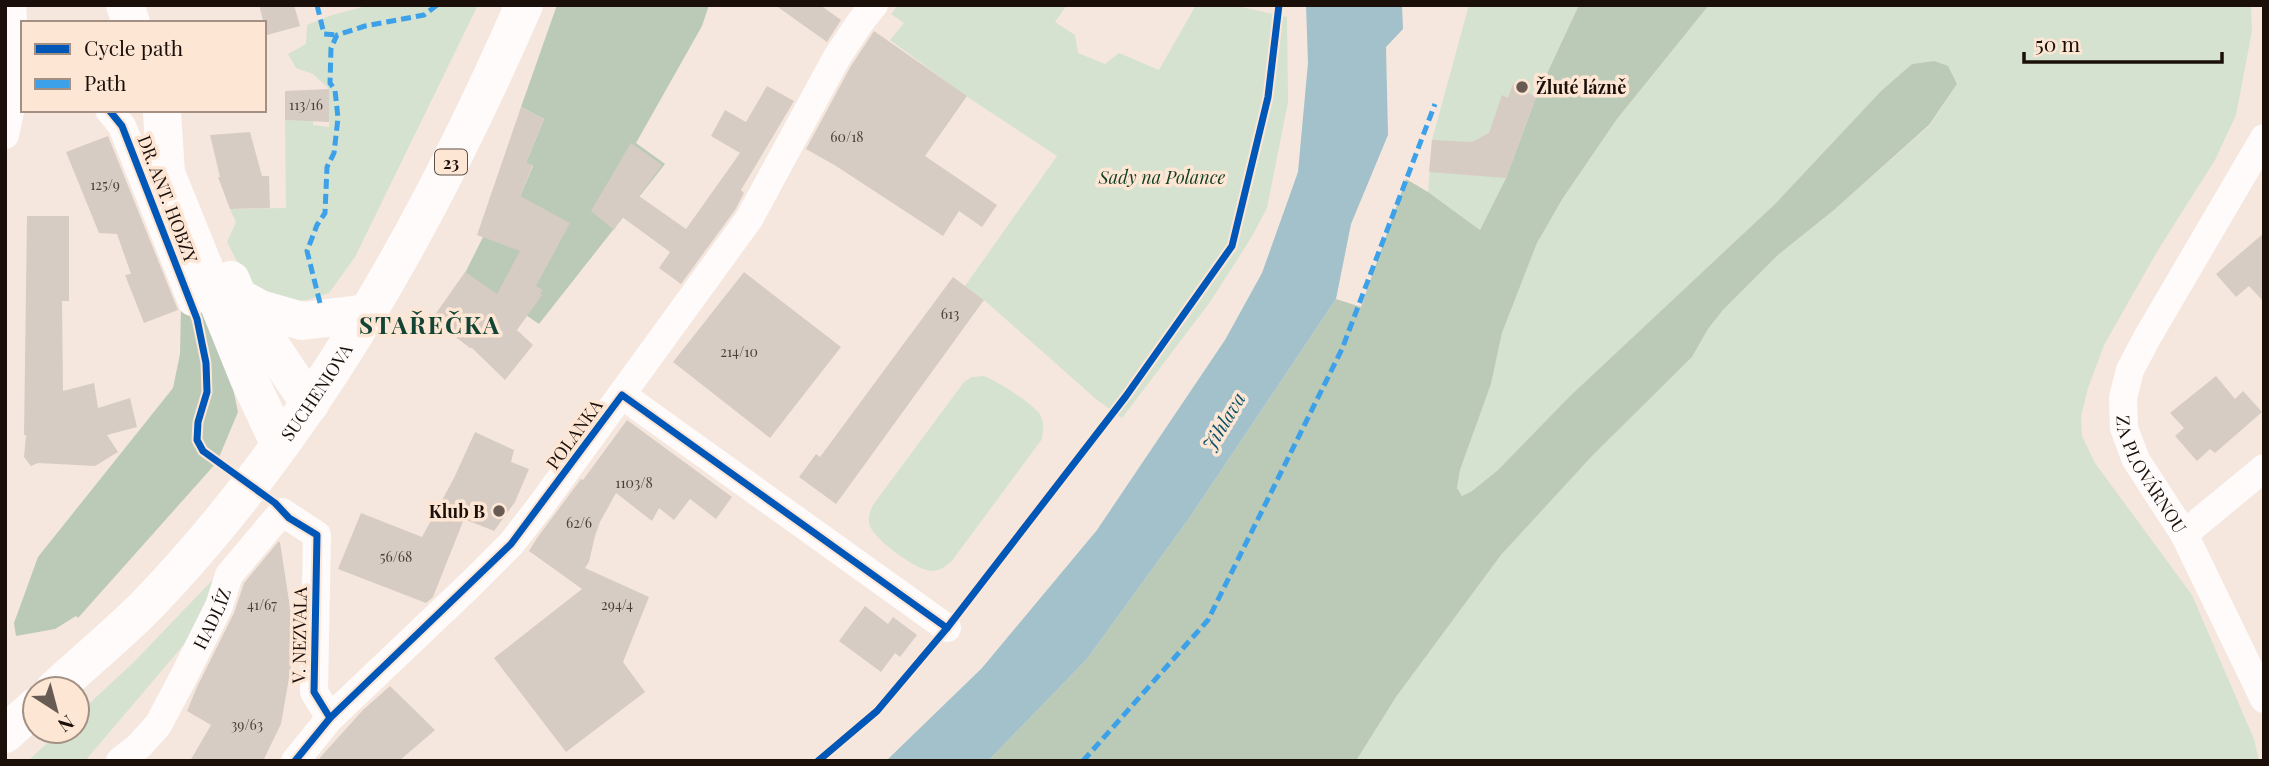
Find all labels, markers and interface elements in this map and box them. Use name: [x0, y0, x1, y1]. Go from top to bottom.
legend: [21, 21, 266, 112]
scale bar: [2024, 21, 2222, 65]
text: 50 m: [2035, 29, 2081, 57]
text: Cycle path: [84, 33, 184, 61]
text: Path: [84, 68, 127, 96]
place label: Žluté lázně: [1536, 75, 1626, 99]
marker: Žluté lázně: [1514, 79, 1530, 95]
house number: 113/16: [289, 95, 323, 114]
house number: 60/18: [830, 127, 864, 146]
street label: DR. ANT. HOBZY: [133, 132, 204, 267]
road number: 23: [435, 150, 467, 174]
park label: Sady na Polance: [1098, 165, 1225, 189]
house number: 125/9: [90, 175, 120, 194]
house number: 613: [941, 304, 959, 323]
district label: STAŘEČKA: [359, 308, 501, 340]
street label: SUCHENIOVA: [275, 338, 358, 446]
house number: 214/10: [720, 342, 758, 361]
water label: Jihlava: [1195, 387, 1251, 455]
street label: POLANKA: [540, 394, 608, 474]
street label: ZA PLOVÁRNOU: [2112, 415, 2192, 538]
house number: 1103/8: [615, 473, 653, 492]
place label: Klub B: [429, 499, 485, 523]
marker: Klub B: [491, 503, 507, 519]
house number: 62/6: [566, 513, 592, 532]
house number: 56/68: [380, 547, 412, 566]
street label: HADLÍZ: [187, 585, 236, 653]
street label: V. NEZVALA: [286, 586, 312, 685]
house number: 41/67: [247, 595, 277, 614]
house number: 294/4: [601, 595, 633, 614]
north arrow: [21, 675, 91, 745]
text: N: [53, 710, 80, 739]
house number: 39/63: [231, 715, 263, 734]

